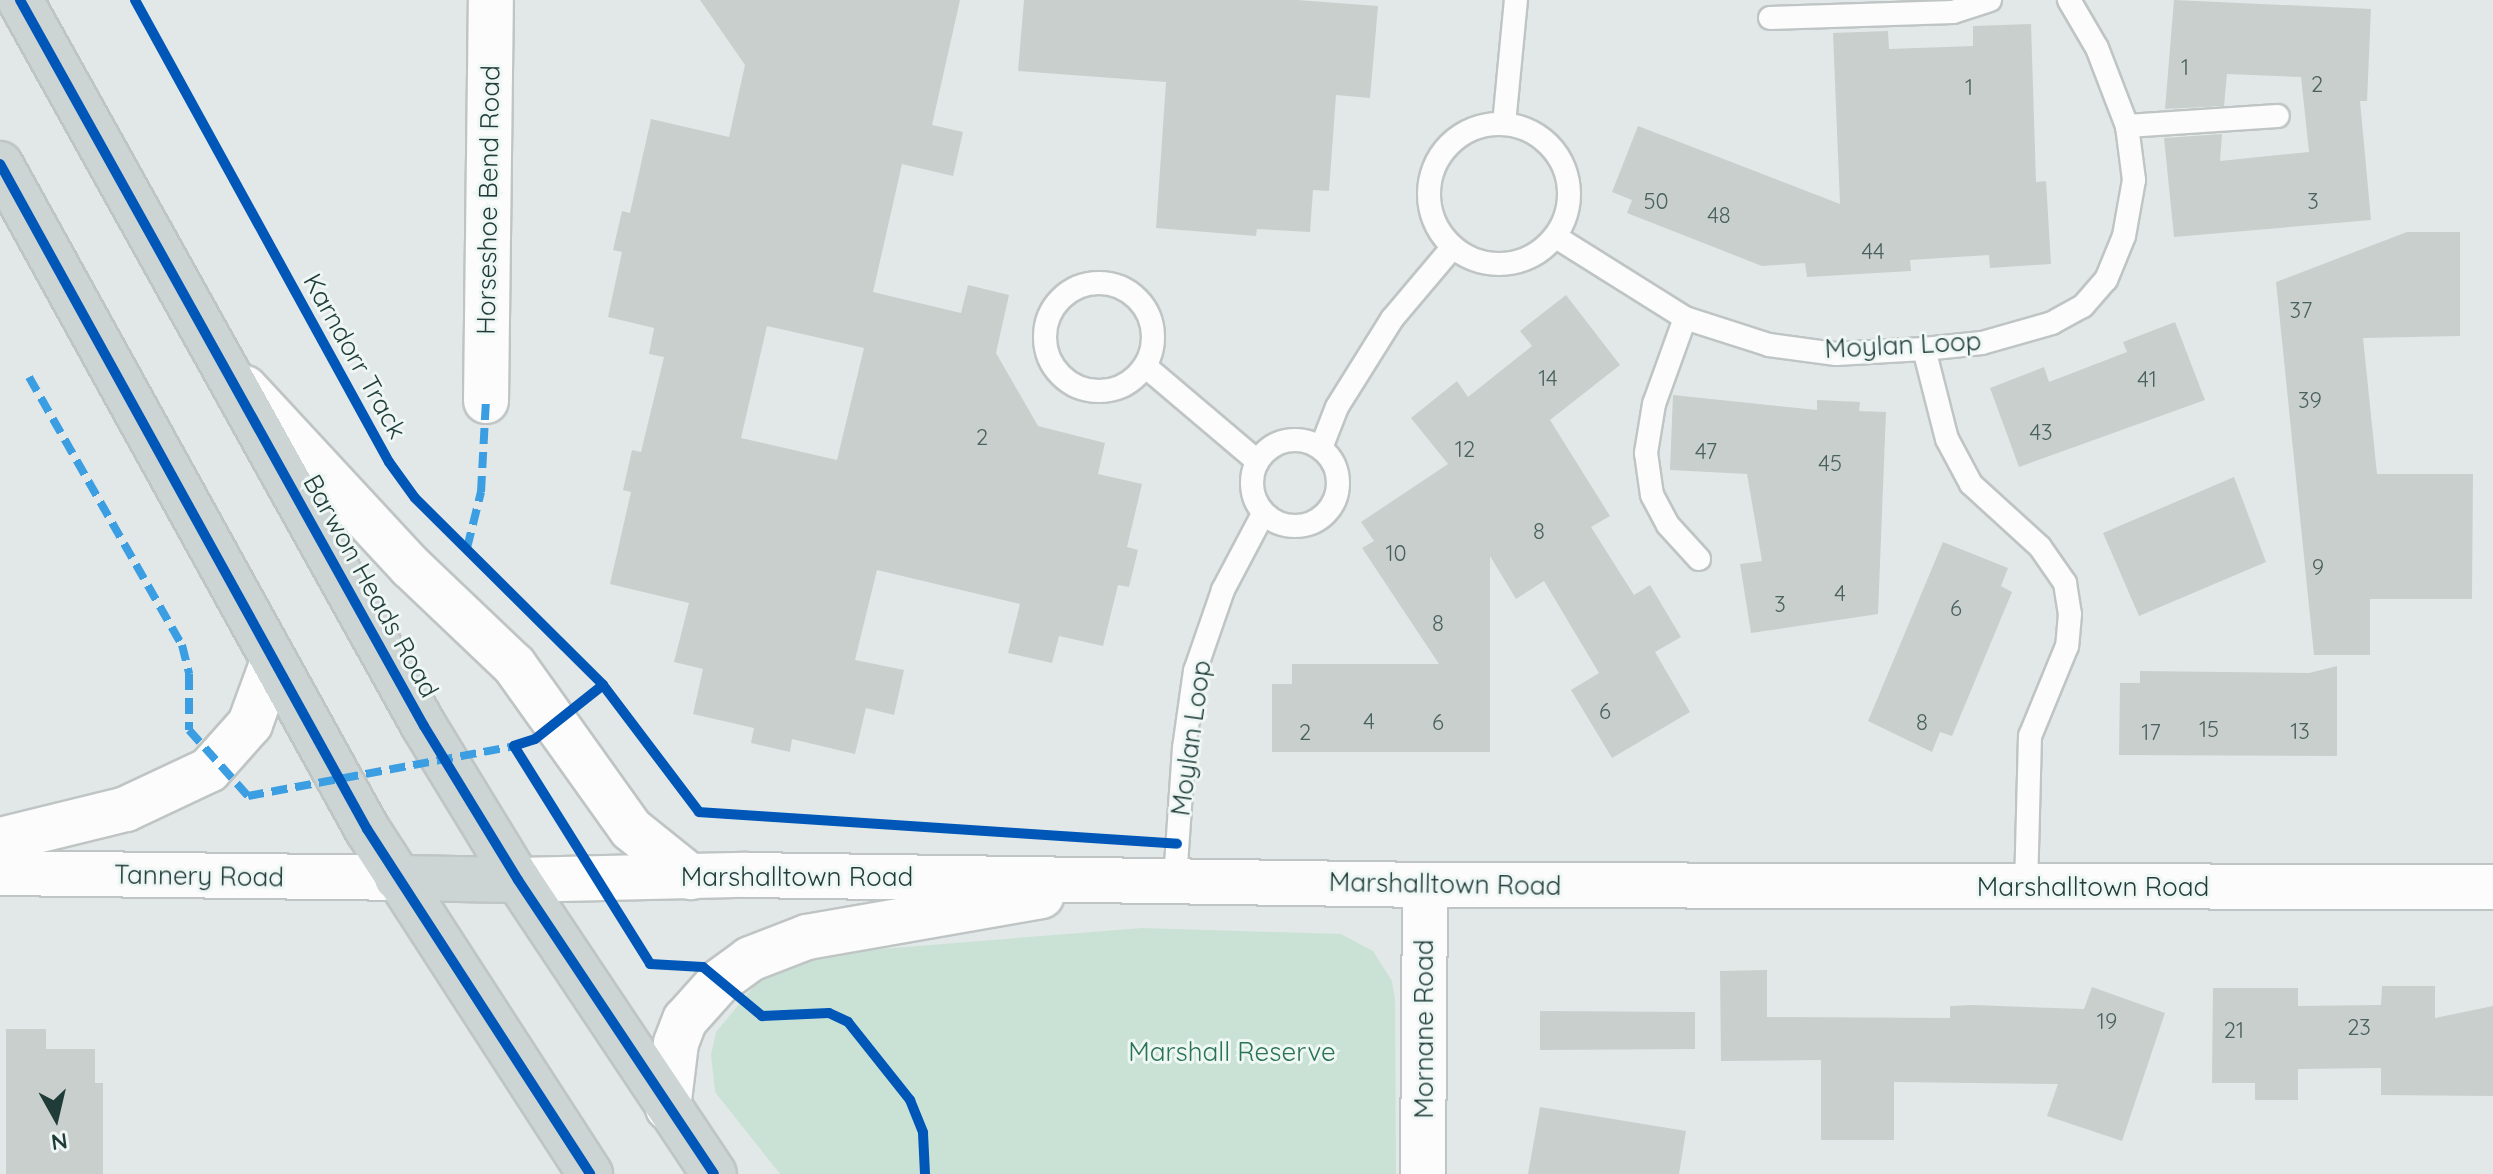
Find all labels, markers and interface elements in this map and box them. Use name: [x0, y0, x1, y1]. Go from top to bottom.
house number: 1: [2181, 55, 2189, 81]
street label: Horseshoe Bend Road: [470, 65, 506, 335]
house number: 2: [2311, 72, 2323, 98]
house number: 1: [1965, 75, 1973, 101]
house number: 50: [1643, 189, 1669, 215]
house number: 3: [2307, 189, 2319, 215]
house number: 48: [1707, 203, 1731, 229]
house number: 44: [1861, 239, 1885, 265]
street label: Karndorr Track: [297, 268, 413, 444]
house number: 37: [2290, 298, 2312, 324]
street label: Moylan Loop: [1824, 325, 1982, 365]
house number: 14: [1538, 366, 1558, 392]
house number: 41: [2137, 367, 2157, 393]
house number: 39: [2298, 388, 2322, 414]
house number: 43: [2029, 420, 2053, 446]
house number: 2: [976, 425, 988, 451]
house number: 12: [1455, 437, 1475, 463]
house number: 47: [1695, 439, 1717, 465]
house number: 45: [1818, 451, 1842, 477]
street label: Barwon Heads Road: [297, 469, 445, 703]
house number: 8: [1533, 519, 1545, 545]
house number: 10: [1385, 541, 1407, 567]
house number: 9: [2312, 555, 2324, 581]
house number: 4: [1834, 581, 1846, 607]
house number: 3: [1774, 592, 1786, 618]
house number: 6: [1950, 596, 1962, 622]
house number: 8: [1432, 611, 1444, 637]
street label: Moylan Loop: [1165, 658, 1217, 818]
house number: 6: [1599, 699, 1611, 725]
house number: 4: [1363, 709, 1375, 735]
house number: 6: [1432, 710, 1444, 736]
house number: 8: [1916, 710, 1928, 736]
house number: 15: [2199, 717, 2219, 743]
house number: 13: [2290, 719, 2310, 745]
house number: 2: [1299, 720, 1311, 746]
house number: 17: [2141, 720, 2161, 746]
street label: Tannery Road: [114, 859, 284, 893]
street label: Marshalltown Road: [681, 861, 913, 893]
street label: Marshalltown Road: [1329, 866, 1561, 902]
street label: Marshalltown Road: [1977, 871, 2209, 903]
street label: Mornane Road: [1408, 939, 1440, 1119]
house number: 19: [2097, 1009, 2117, 1035]
house number: 23: [2347, 1015, 2371, 1041]
house number: 21: [2224, 1018, 2244, 1044]
park label: Marshall Reserve: [1128, 1036, 1336, 1068]
north arrow: [16, 1078, 96, 1158]
text: N: [49, 1127, 69, 1157]

